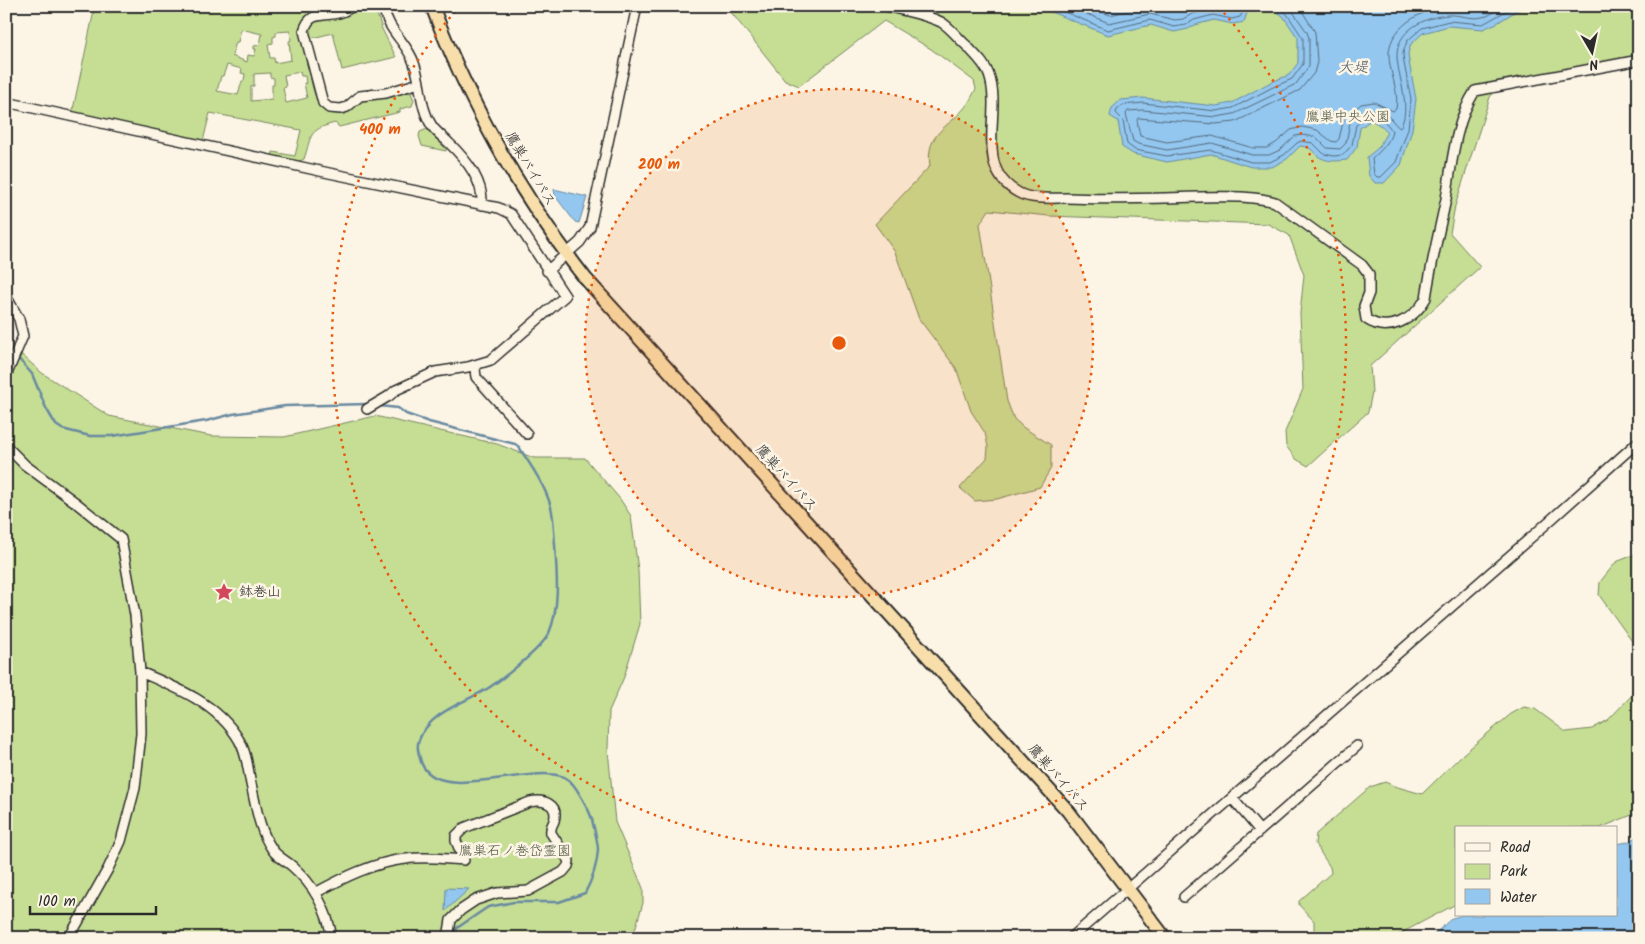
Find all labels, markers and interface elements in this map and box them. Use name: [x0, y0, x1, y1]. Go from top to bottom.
north arrow: [1568, 28, 1618, 78]
text: N: [1588, 52, 1600, 75]
water label: 大堤: [1338, 56, 1369, 80]
park label: 鷹巣中央公園: [1306, 106, 1390, 128]
text: 400 m: [359, 118, 401, 142]
street label: 鷹巣バイパス: [499, 127, 561, 211]
text: 200 m: [638, 153, 680, 177]
centre of rings: [830, 334, 848, 352]
street label: 鷹巣バイパス: [750, 440, 822, 516]
place icon: 鉢巻山: [213, 581, 235, 603]
place label: 鉢巻山: [239, 581, 281, 603]
street label: 鷹巣バイパス: [1022, 739, 1094, 817]
legend: [1455, 826, 1618, 916]
text: Road: [1500, 836, 1531, 860]
park label: 鷹巣石ノ巻岱霊園: [459, 840, 571, 862]
text: Park: [1500, 860, 1528, 884]
scale bar: [30, 884, 156, 916]
text: Water: [1500, 886, 1537, 910]
text: 100 m: [38, 890, 76, 914]

